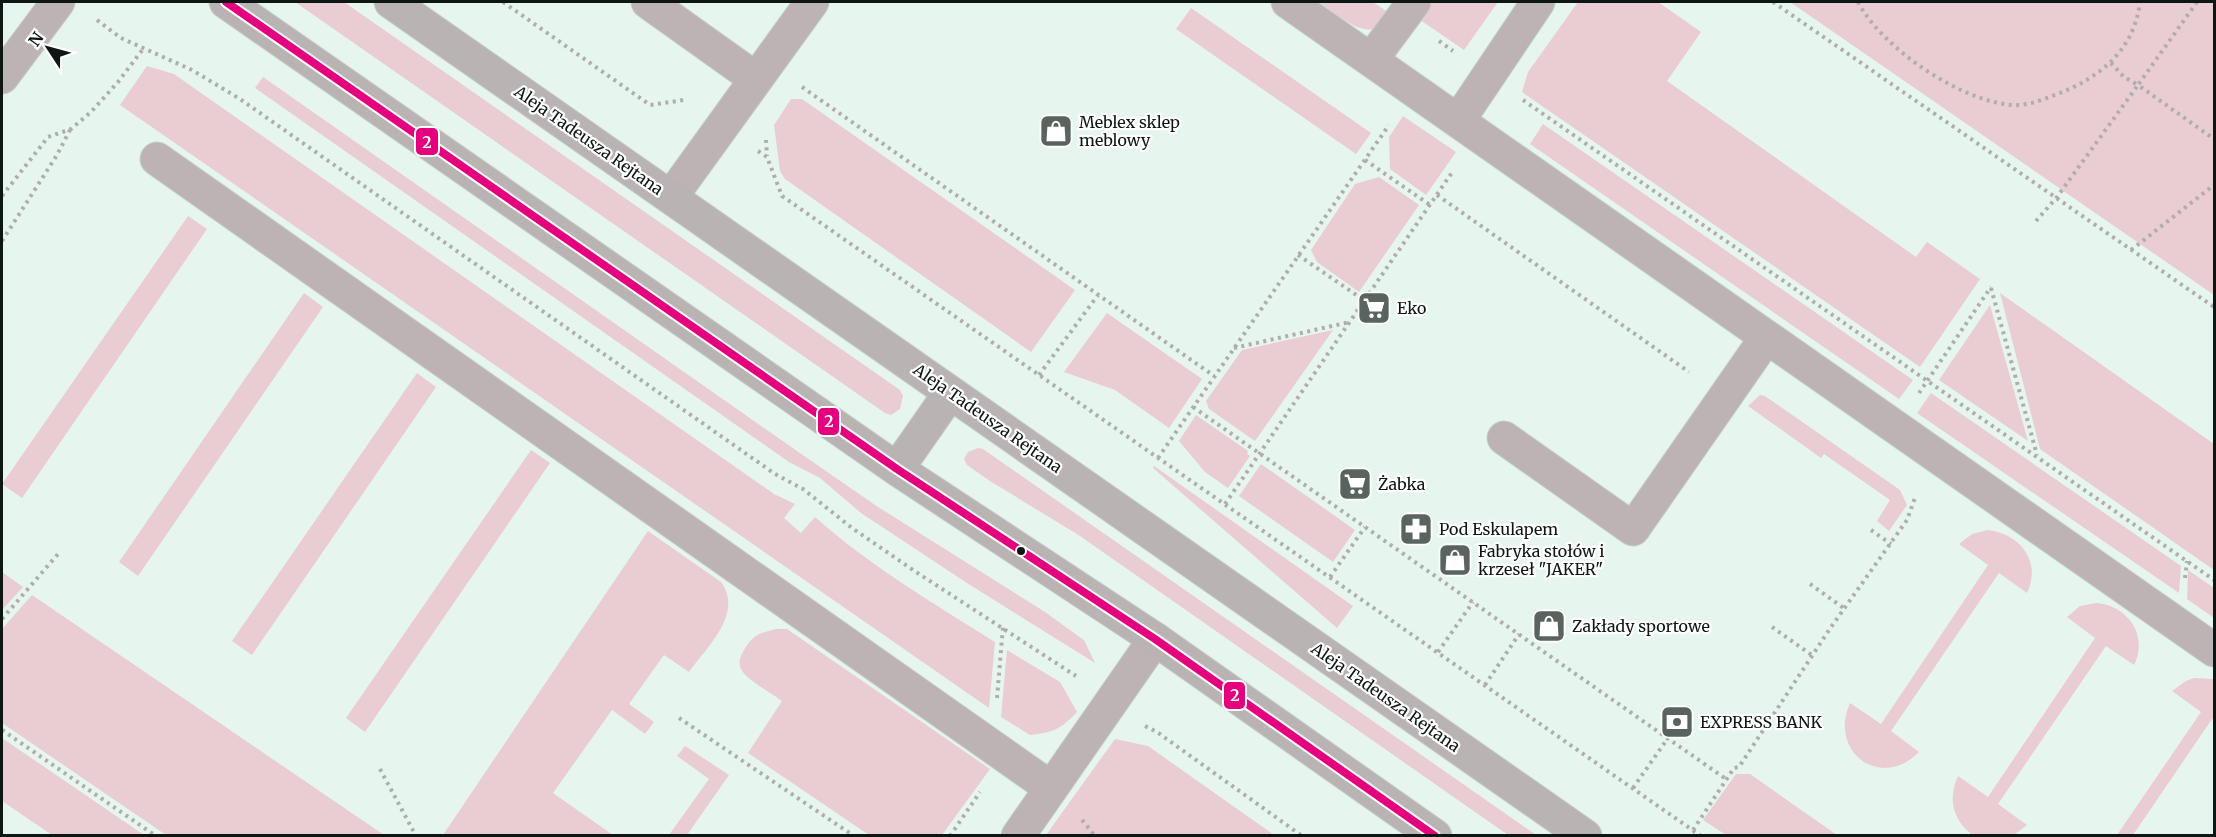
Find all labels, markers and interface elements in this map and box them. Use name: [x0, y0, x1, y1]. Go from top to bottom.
north arrow: [18, 18, 78, 78]
text: N: [24, 28, 48, 50]
street label: Aleja Tadeusza Rejtana: [510, 80, 668, 199]
place label: Meblex sklep meblowy: [1079, 112, 1180, 150]
shop icon: Meblex sklep meblowy: [1038, 113, 1074, 149]
line badge: 2: [415, 127, 439, 156]
text: 2: [422, 132, 432, 152]
supermarket icon: Eko: [1356, 290, 1392, 326]
place label: Eko: [1397, 298, 1426, 318]
street label: Aleja Tadeusza Rejtana: [909, 358, 1067, 477]
line badge: 2: [817, 407, 840, 436]
text: 2: [824, 411, 834, 431]
supermarket icon: Żabka: [1337, 466, 1373, 502]
place label: Żabka: [1378, 474, 1426, 494]
pharmacy icon: Pod Eskulapem: [1398, 511, 1434, 547]
place label: Pod Eskulapem: [1439, 519, 1558, 539]
place label: Fabryka stołów i krzeseł "JAKER": [1478, 541, 1605, 579]
shop icon: Fabryka stołów i krzeseł "JAKER": [1437, 542, 1473, 578]
unlabelled marker: [1015, 545, 1027, 557]
shop icon: Zakłady sportowe: [1531, 608, 1567, 644]
place label: Zakłady sportowe: [1572, 616, 1710, 636]
street label: Aleja Tadeusza Rejtana: [1307, 637, 1465, 756]
line badge: 2: [1223, 681, 1246, 710]
text: 2: [1230, 685, 1240, 705]
bank icon: EXPRESS BANK: [1659, 704, 1695, 740]
place label: EXPRESS BANK: [1700, 712, 1822, 732]

